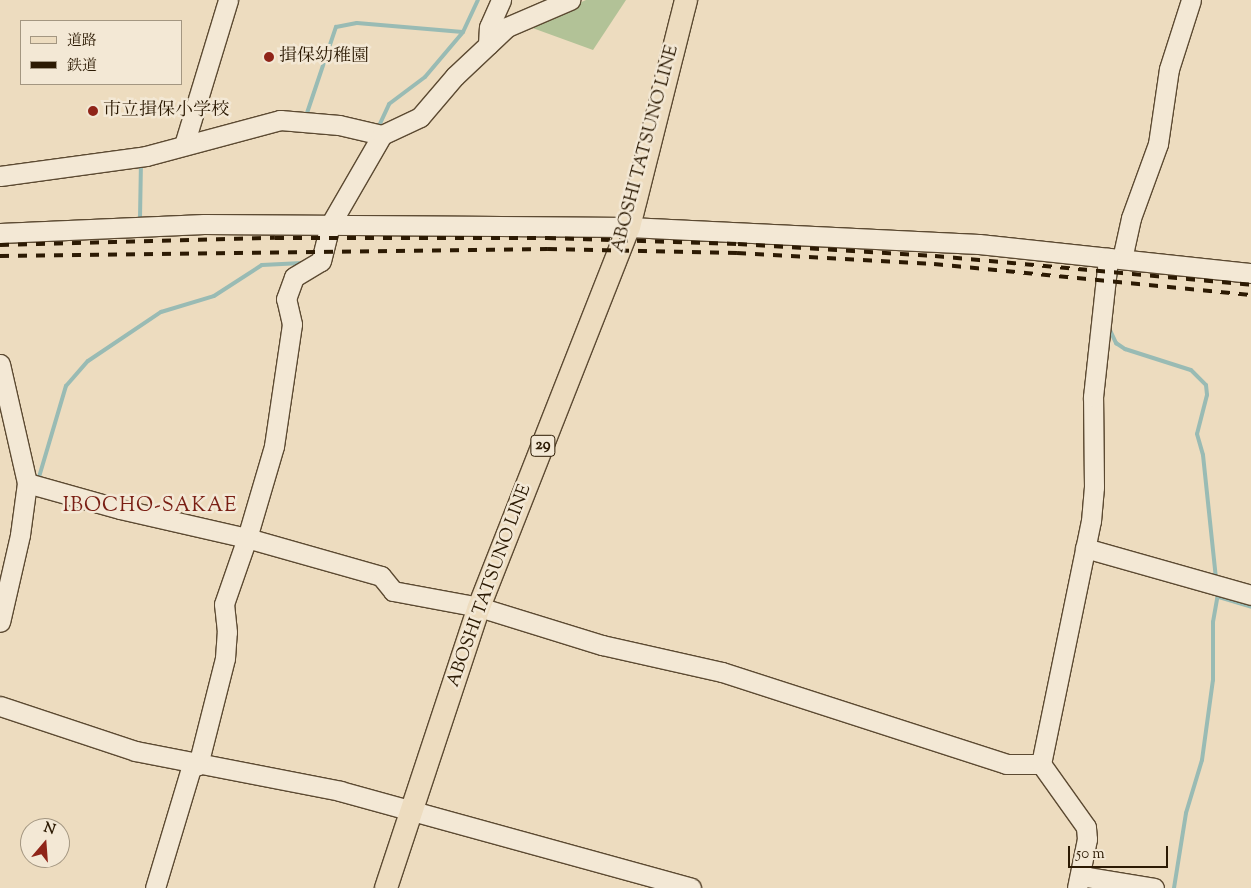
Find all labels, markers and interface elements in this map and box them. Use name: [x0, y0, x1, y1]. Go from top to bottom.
legend: [20, 20, 182, 85]
text: 道路: [67, 31, 97, 52]
street label: ABOSHI TATSUNO LINE: [608, 43, 684, 255]
place label: 揖保幼稚園: [279, 46, 369, 68]
marker: 揖保幼稚園: [263, 51, 275, 63]
text: 鉄道: [67, 56, 97, 77]
place label: 市立揖保小学校: [103, 100, 229, 122]
marker: 市立揖保小学校: [87, 105, 99, 117]
road number: 29: [529, 432, 557, 460]
street label: ABOSHI TATSUNO LINE: [443, 482, 537, 690]
district label: IBOCHO-SAKAE: [61, 494, 239, 518]
north arrow: [20, 818, 70, 868]
text: N: [41, 818, 58, 841]
scale bar: [1071, 836, 1171, 868]
text: 50 m: [1076, 844, 1105, 865]

